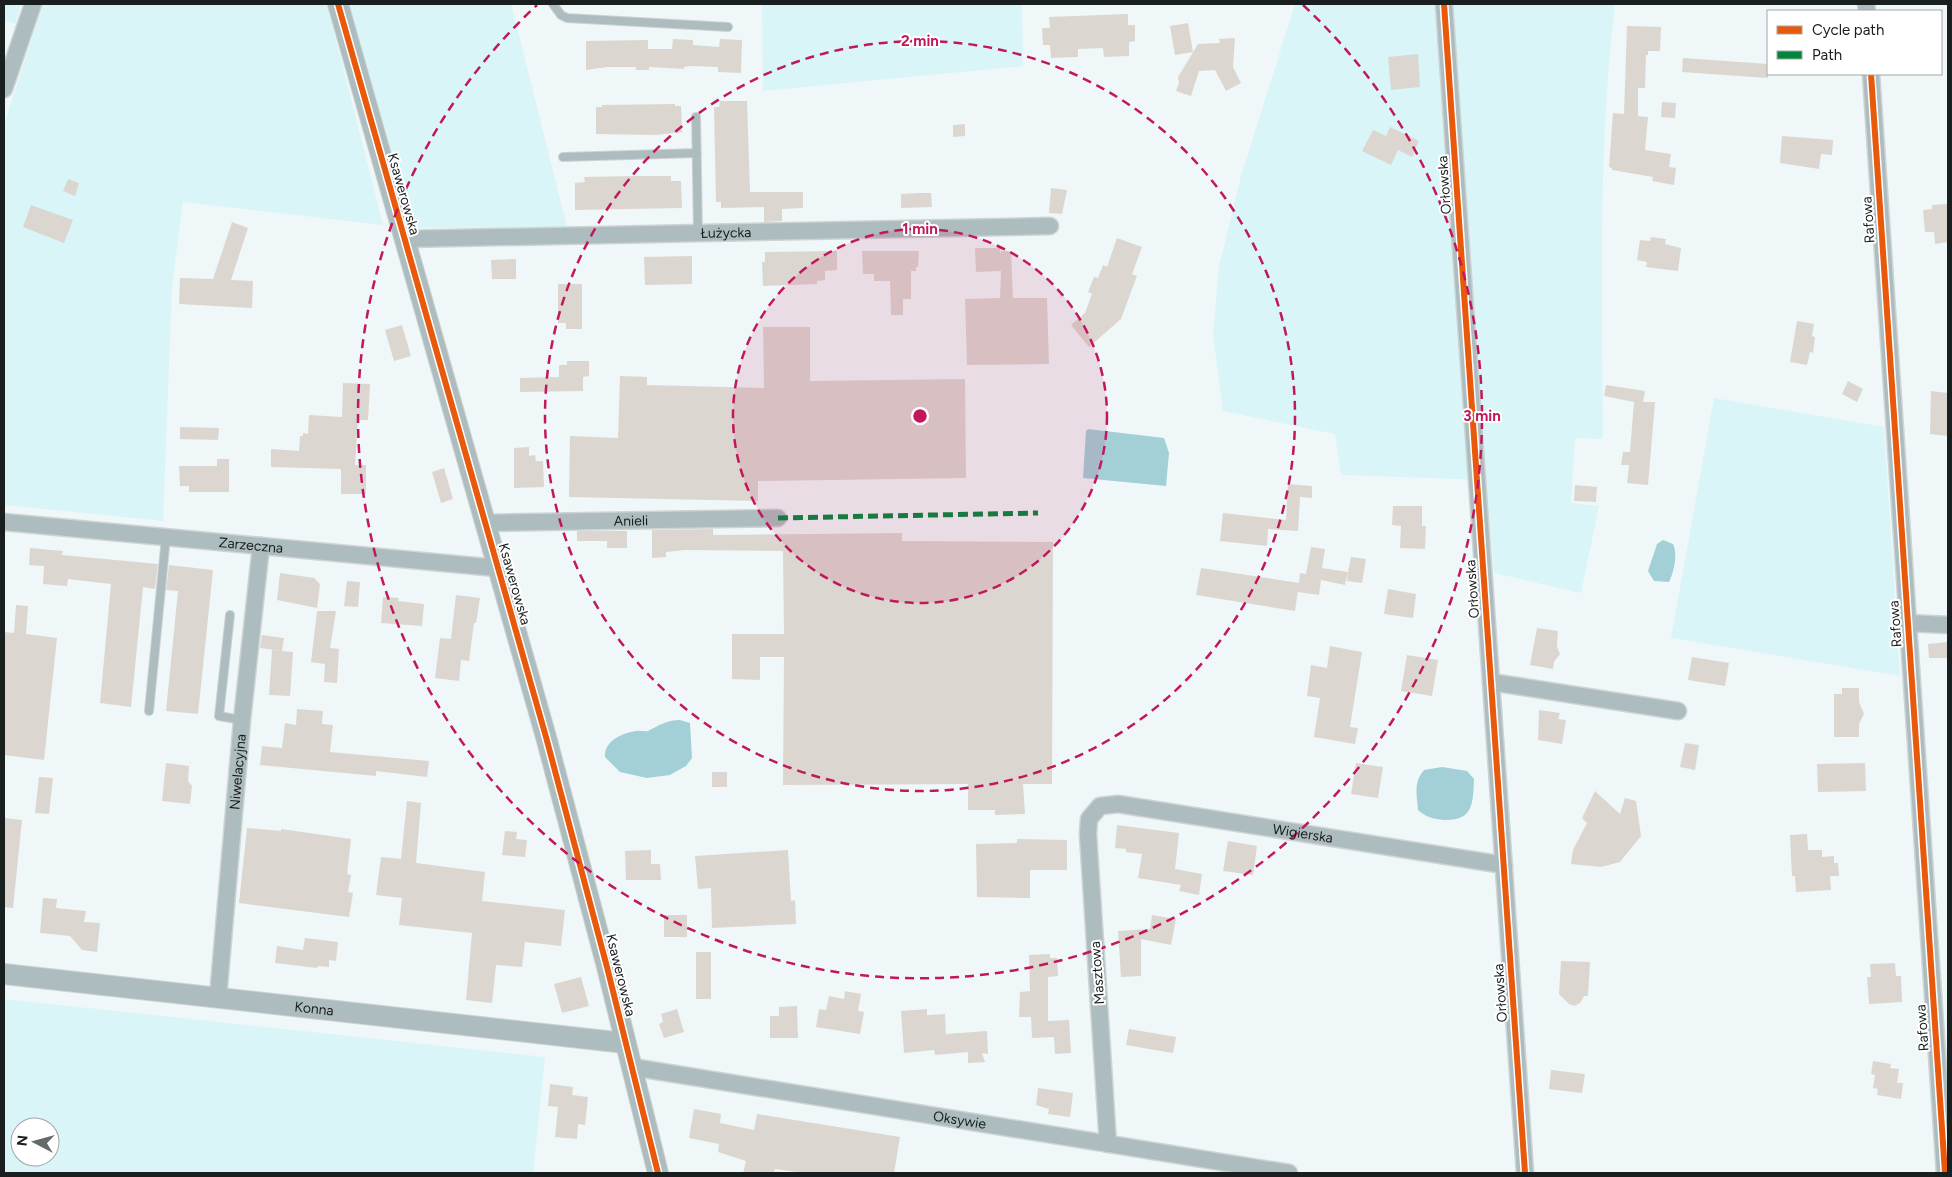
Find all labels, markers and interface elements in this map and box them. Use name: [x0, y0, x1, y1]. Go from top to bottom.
legend: [1767, 10, 1942, 75]
text: Cycle path: [1812, 21, 1884, 39]
text: 2 min: [901, 32, 939, 50]
text: Path: [1812, 46, 1842, 64]
street label: Ksawerowska: [384, 151, 423, 237]
street label: Orłowska: [1434, 155, 1455, 215]
street label: Rafowa: [1858, 196, 1879, 244]
text: 1 min: [902, 220, 938, 238]
street label: Łużycka: [701, 224, 751, 242]
centre of rings: [911, 407, 929, 425]
text: 3 min: [1463, 407, 1501, 425]
street label: Anieli: [614, 512, 648, 530]
street label: Zarzeczna: [218, 534, 284, 557]
street label: Ksawerowska: [495, 541, 534, 627]
street label: Orłowska: [1462, 559, 1483, 619]
street label: Rafowa: [1885, 600, 1906, 648]
street label: Niwelacyjna: [226, 733, 250, 811]
street label: Wigierska: [1271, 821, 1334, 847]
street label: Ksawerowska: [602, 932, 639, 1018]
street label: Masztowa: [1087, 941, 1108, 1005]
street label: Orłowska: [1490, 963, 1511, 1023]
street label: Konna: [294, 998, 335, 1020]
street label: Rafowa: [1912, 1004, 1933, 1052]
street label: Oksywie: [932, 1108, 988, 1133]
north arrow: [10, 1117, 60, 1167]
text: N: [14, 1134, 32, 1147]

